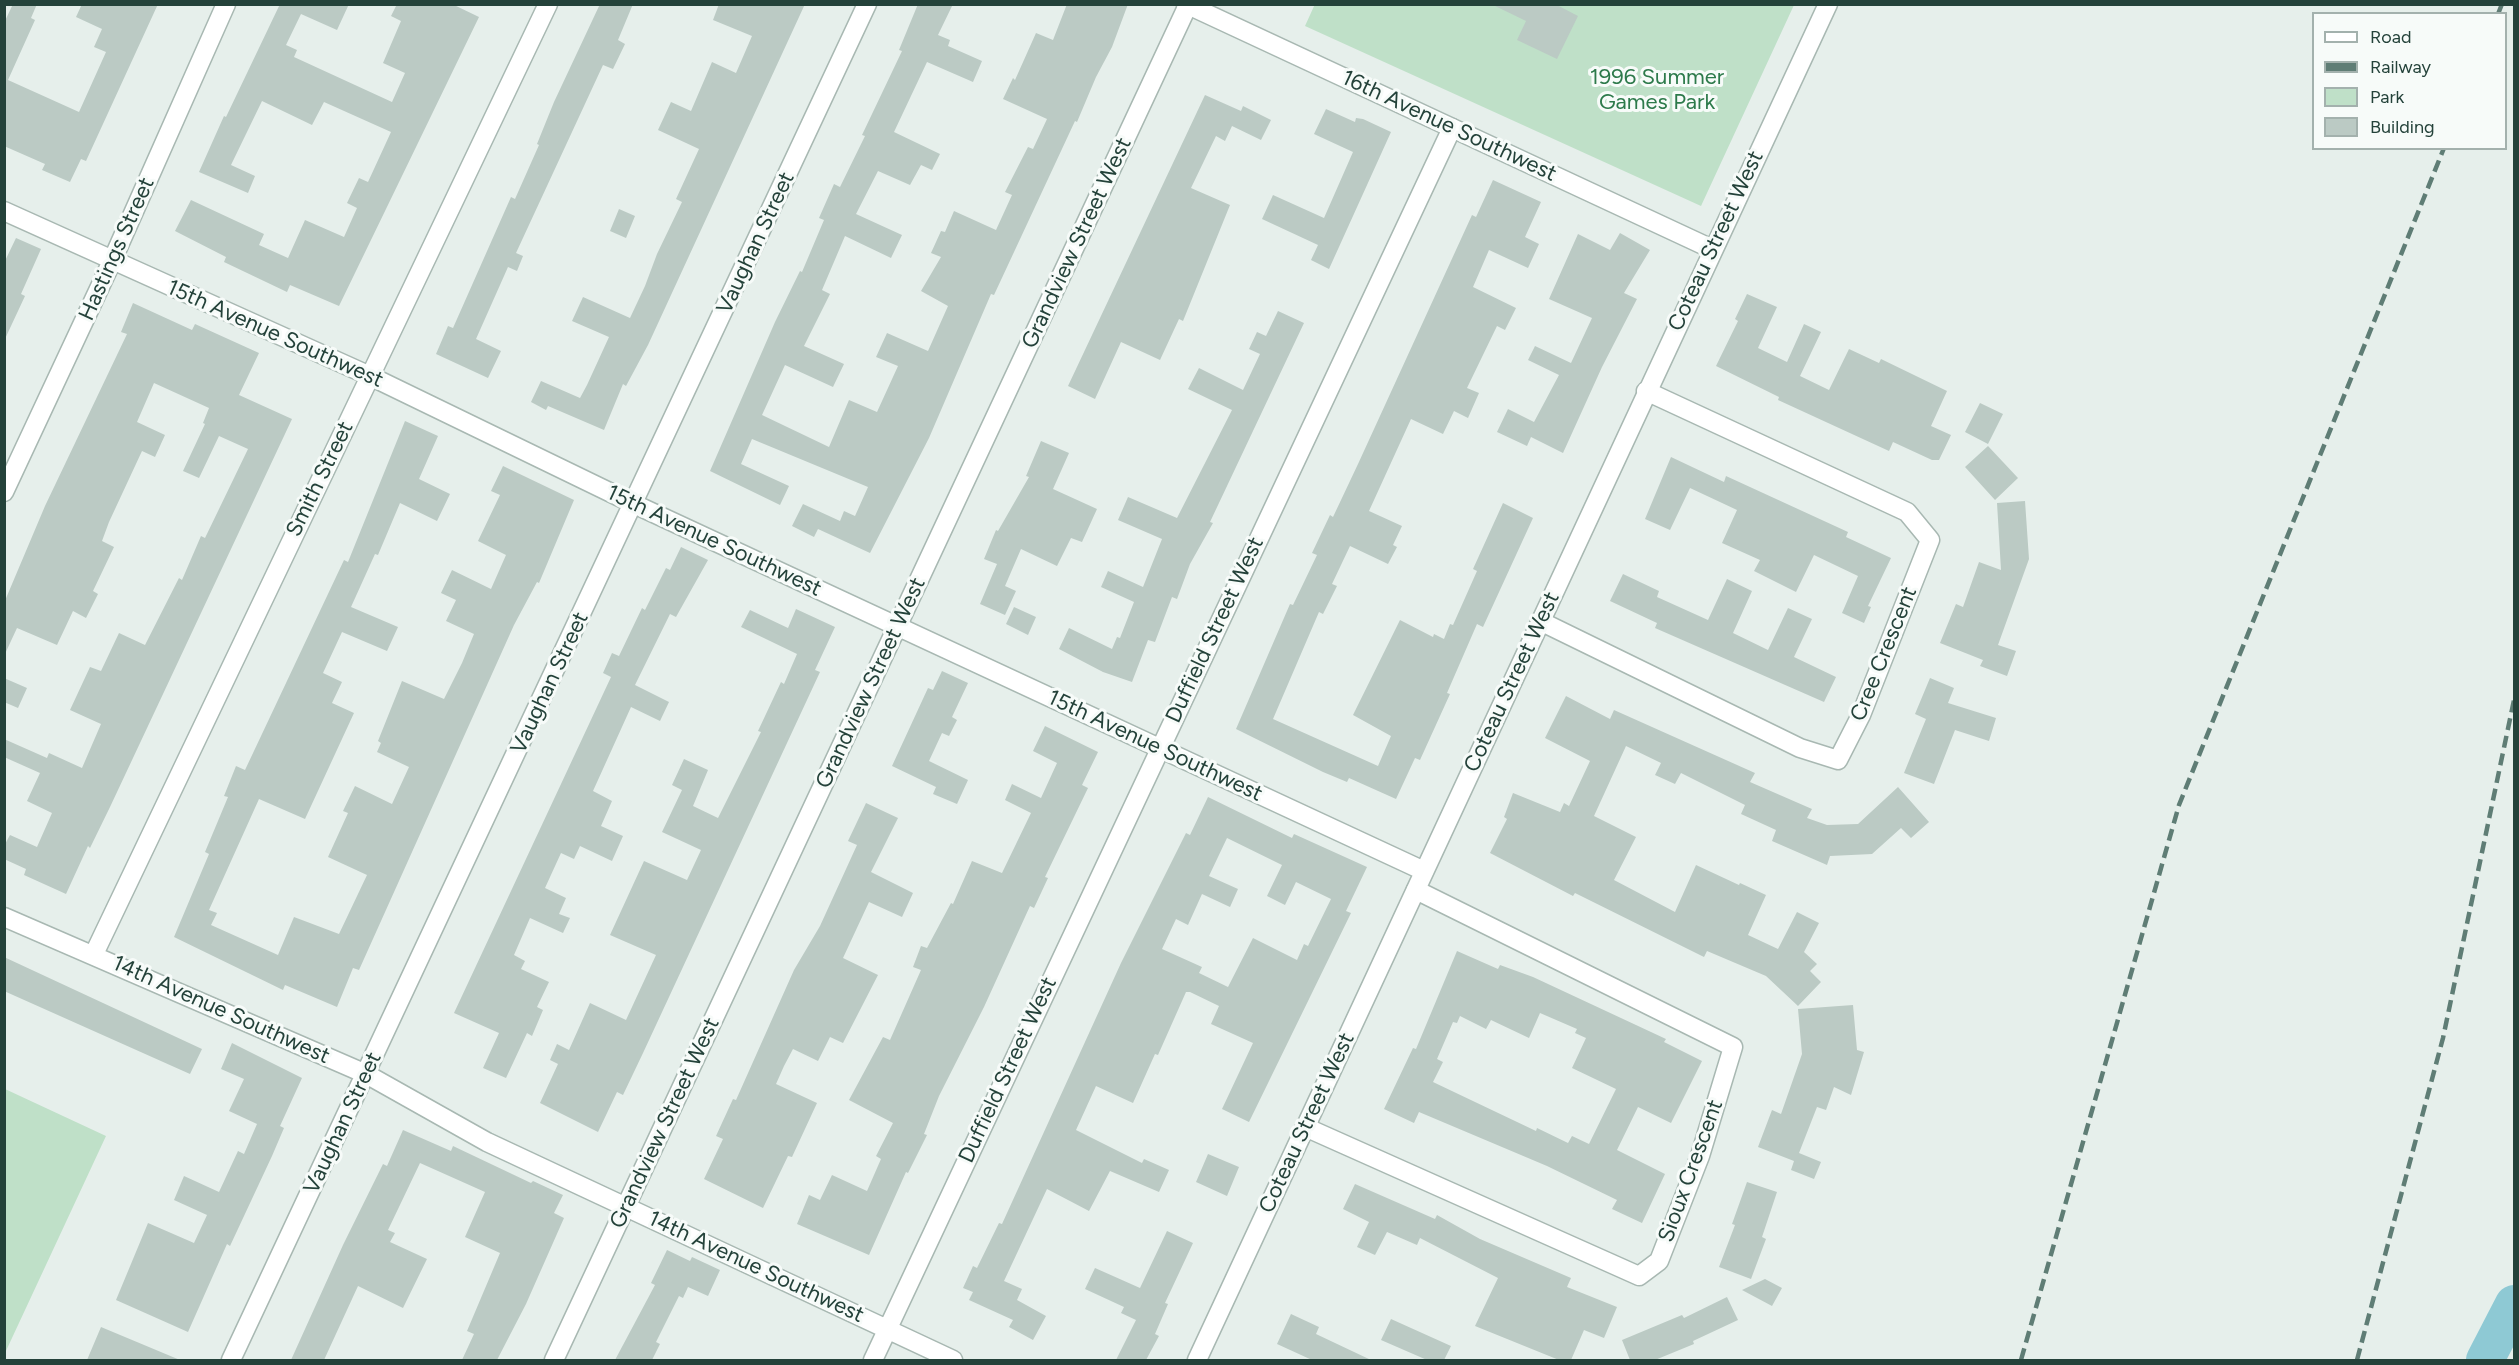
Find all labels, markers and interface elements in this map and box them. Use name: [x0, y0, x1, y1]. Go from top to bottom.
legend: [2312, 12, 2507, 150]
text: Road: [2370, 26, 2411, 48]
text: Railway: [2370, 56, 2431, 78]
street label: 16th Avenue Southwest: [1337, 65, 1561, 187]
park label: 1996 Summer Games Park: [1590, 65, 1724, 116]
text: Park: [2370, 86, 2404, 108]
text: Building: [2370, 116, 2435, 138]
street label: Grandview Street West: [1017, 134, 1137, 352]
street label: Coteau Street West: [1663, 147, 1769, 335]
street label: Vaughan Street: [712, 168, 800, 318]
street label: Hastings Street: [74, 173, 160, 325]
street label: 15th Avenue Southwest: [163, 274, 387, 394]
street label: Smith Street: [281, 417, 359, 541]
street label: 15th Avenue Southwest: [602, 480, 826, 602]
street label: Duffield Street West: [1160, 533, 1270, 727]
street label: Grandview Street West: [811, 574, 931, 792]
street label: Cree Crescent: [1845, 583, 1923, 725]
street label: Coteau Street West: [1459, 588, 1565, 776]
street label: Vaughan Street: [506, 608, 594, 758]
street label: 15th Avenue Southwest: [1043, 685, 1267, 807]
street label: 14th Avenue Southwest: [108, 950, 334, 1070]
street label: Duffield Street West: [953, 973, 1063, 1167]
street label: Grandview Street West: [605, 1014, 725, 1232]
street label: Coteau Street West: [1254, 1029, 1360, 1217]
street label: Vaughan Street: [299, 1048, 387, 1198]
street label: Sioux Crescent: [1653, 1096, 1729, 1246]
street label: 14th Avenue Southwest: [644, 1205, 868, 1329]

